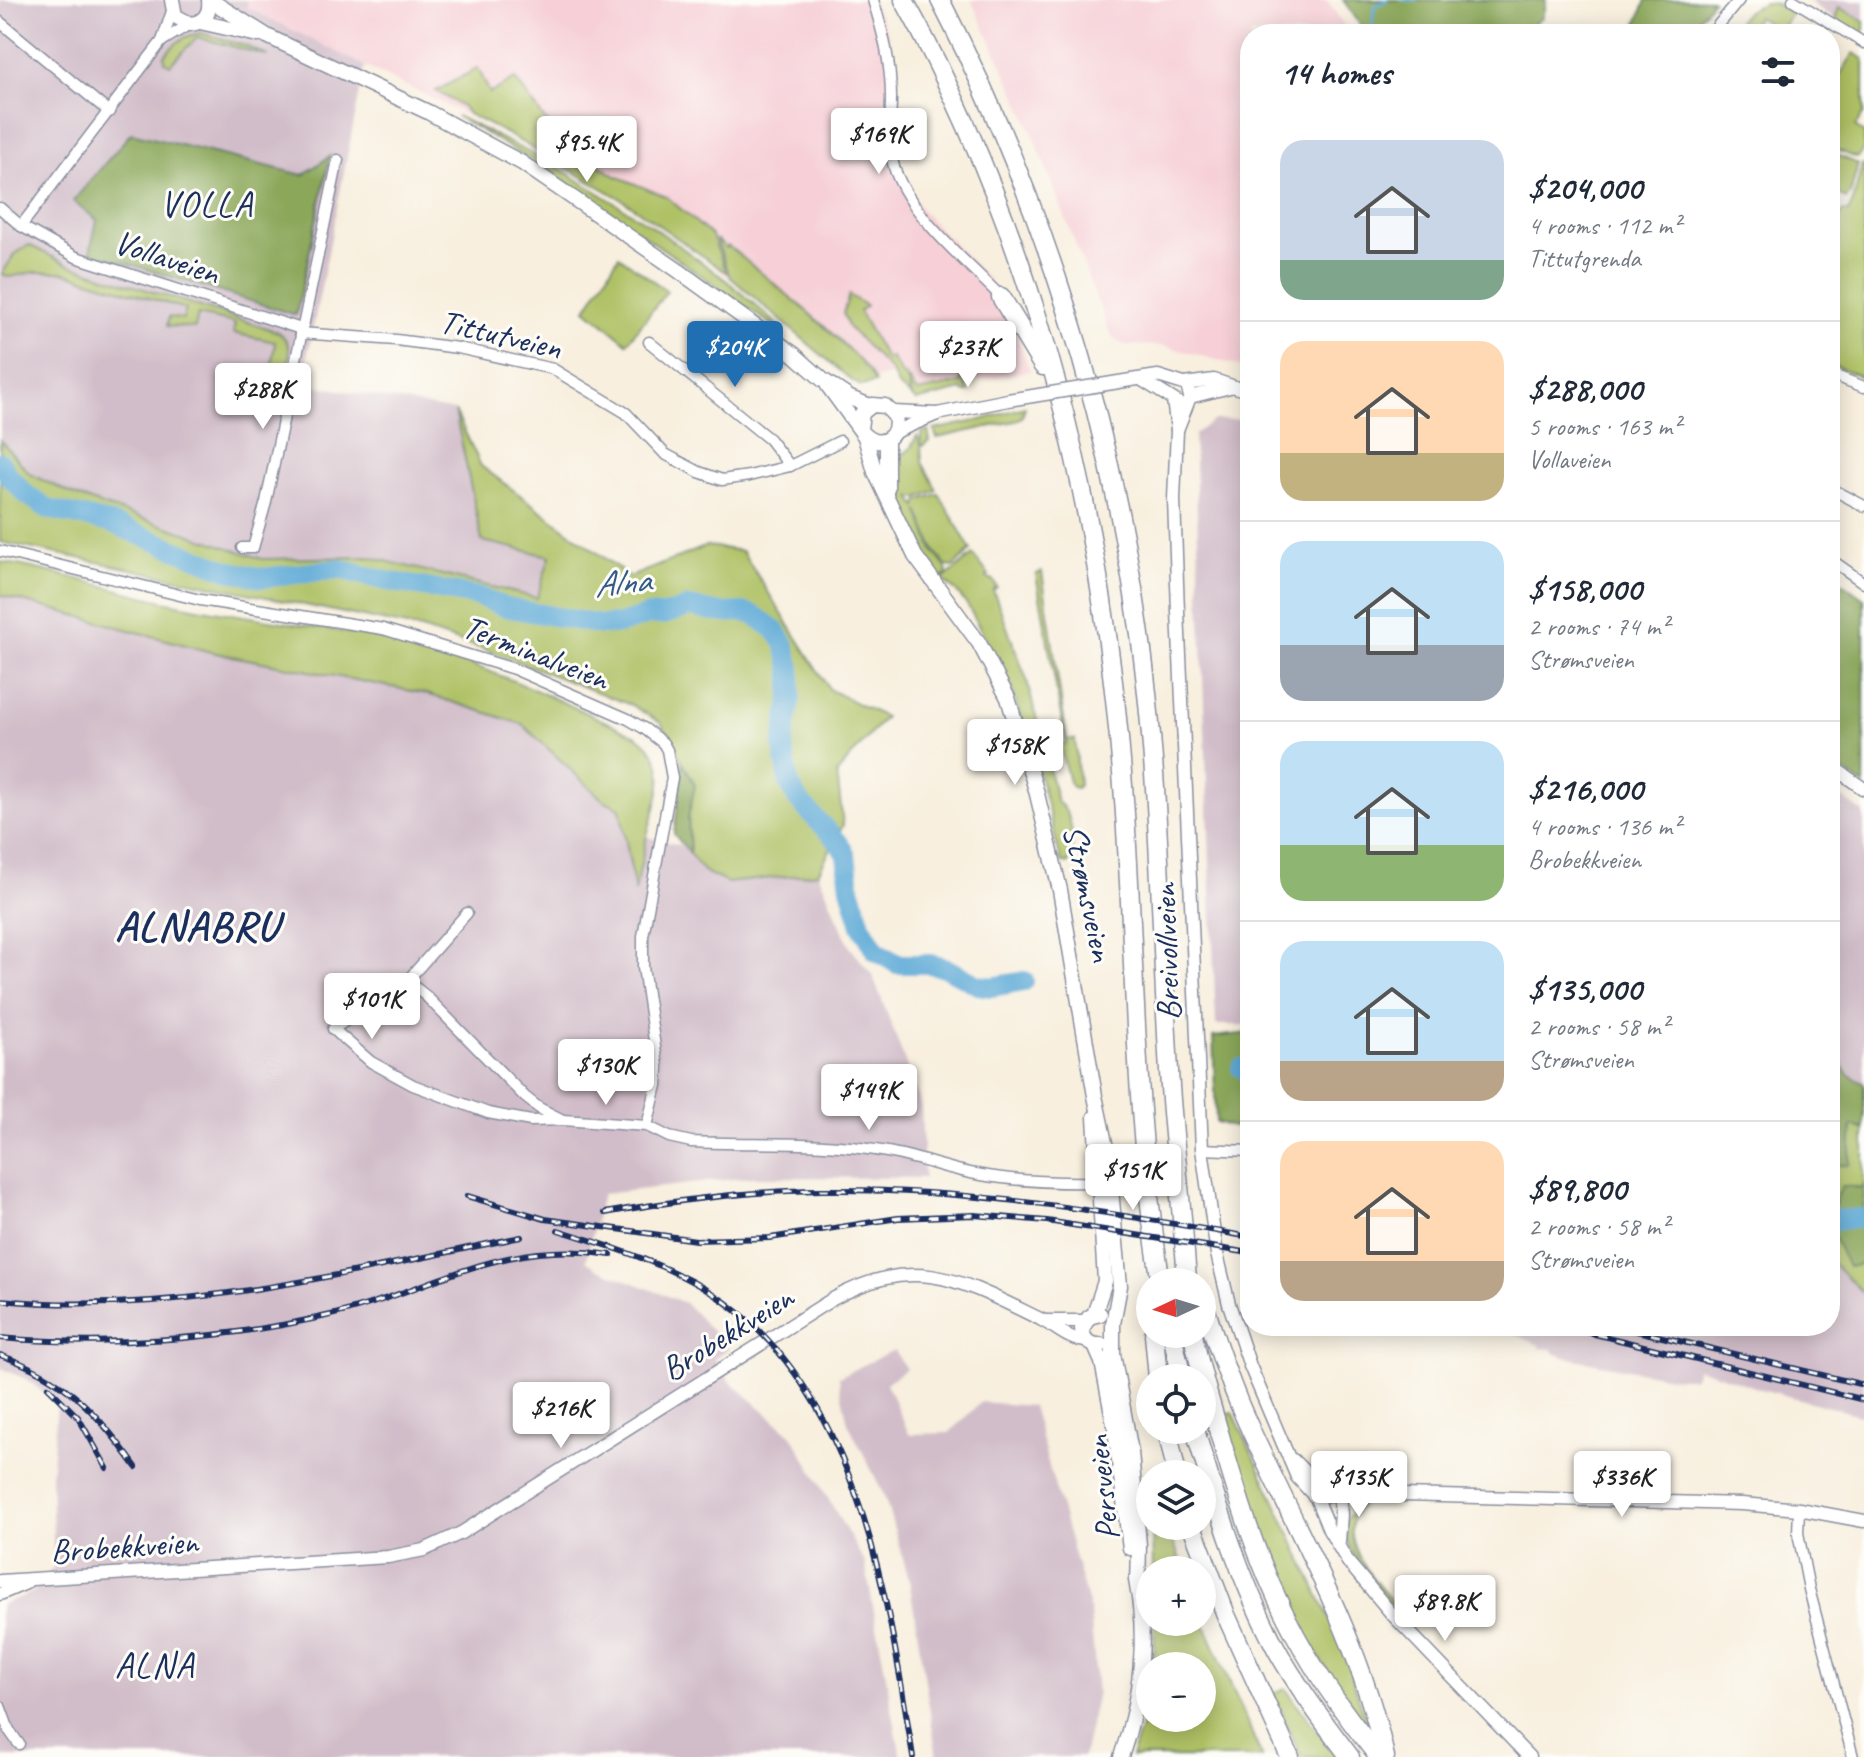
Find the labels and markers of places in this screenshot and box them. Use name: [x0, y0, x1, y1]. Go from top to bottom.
pin: $169K: [823, 108, 935, 176]
pin: $95.4K: [522, 116, 652, 184]
pin: $204K: [679, 321, 791, 389]
pin: $237K: [912, 321, 1024, 389]
pin: $288K: [207, 363, 319, 431]
pin: $158K: [959, 719, 1071, 787]
pin: $101K: [316, 973, 428, 1041]
pin: $130K: [550, 1039, 662, 1107]
pin: $149K: [813, 1064, 925, 1132]
pin: $151K: [1077, 1144, 1189, 1212]
pin: $216K: [505, 1382, 617, 1450]
pin: $135K: [1303, 1451, 1415, 1519]
pin: $336K: [1566, 1451, 1678, 1519]
pin: $89.8K: [1380, 1575, 1510, 1643]

